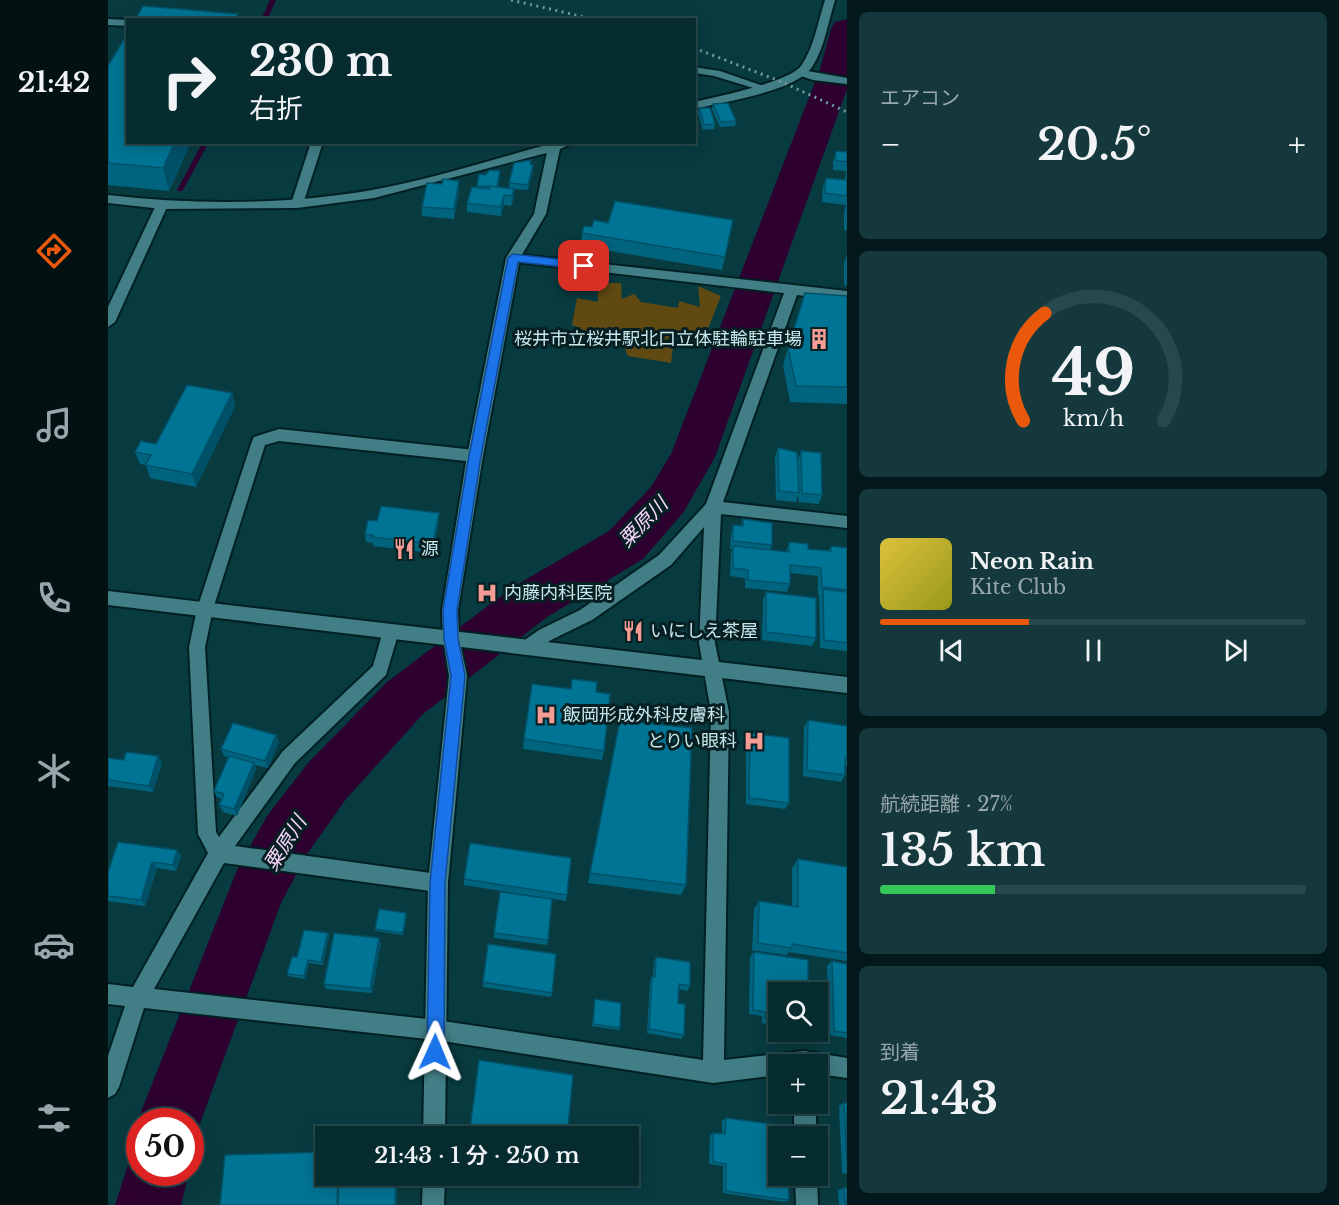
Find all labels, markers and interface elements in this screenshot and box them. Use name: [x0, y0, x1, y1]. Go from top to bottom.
text: 230 m: [249, 35, 392, 87]
icon: right: [150, 42, 228, 120]
text: 21:42: [18, 66, 90, 99]
text: エアコン: [880, 86, 960, 110]
text: 右折: [249, 92, 303, 125]
text: 20.5°: [1037, 116, 1152, 172]
text: −: [880, 124, 901, 165]
text: +: [1288, 124, 1306, 165]
icon: directions: [33, 230, 75, 272]
pin: [558, 240, 609, 291]
icon: arrive: [567, 249, 600, 282]
building icon: 桜井市立桜井駅北口立体駐輪駐車場: [807, 327, 831, 351]
place label: 桜井市立桜井駅北口立体駐輪駐車場: [514, 328, 802, 350]
text: 49: [1051, 334, 1135, 412]
icon: music: [33, 404, 75, 446]
text: km/h: [1063, 405, 1124, 432]
water label: 粟原川: [614, 491, 674, 552]
restaurant icon: 源: [392, 537, 416, 561]
place label: 源: [421, 538, 439, 560]
text: Neon Rain: [970, 548, 1094, 575]
text: Kite Club: [970, 575, 1066, 599]
icon: phone: [33, 577, 75, 619]
hospital icon: 内藤内科医院: [475, 581, 499, 605]
place label: 内藤内科医院: [504, 582, 612, 604]
restaurant icon: いにしえ茶屋: [621, 619, 645, 643]
place label: いにしえ茶屋: [650, 620, 758, 642]
icon: previous: [935, 634, 968, 667]
icon: pause: [1077, 634, 1110, 667]
icon: next: [1219, 634, 1252, 667]
hospital icon: 飯岡形成外科皮膚科: [534, 703, 558, 727]
place label: 飯岡形成外科皮膚科: [563, 704, 725, 726]
hospital icon: とりい眼科: [742, 729, 766, 753]
place label: とりい眼科: [647, 730, 737, 752]
icon: climate: [33, 750, 75, 792]
text: 航続距離 · 27%: [880, 792, 1013, 816]
water label: 粟原川: [259, 810, 312, 875]
text: 135 km: [880, 822, 1045, 878]
icon: car: [33, 924, 75, 966]
map controls: [768, 982, 828, 1186]
button: search: [768, 982, 828, 1042]
position arrow: [403, 1020, 467, 1084]
text: 到着: [880, 1040, 920, 1064]
button: +: [768, 1054, 828, 1114]
text: 21:43: [880, 1070, 998, 1126]
icon: filters: [33, 1097, 75, 1139]
speed limit sign: 50: [126, 1108, 204, 1186]
button: −: [768, 1126, 828, 1186]
text: 21:43 · 1 分 · 250 m: [374, 1142, 580, 1169]

